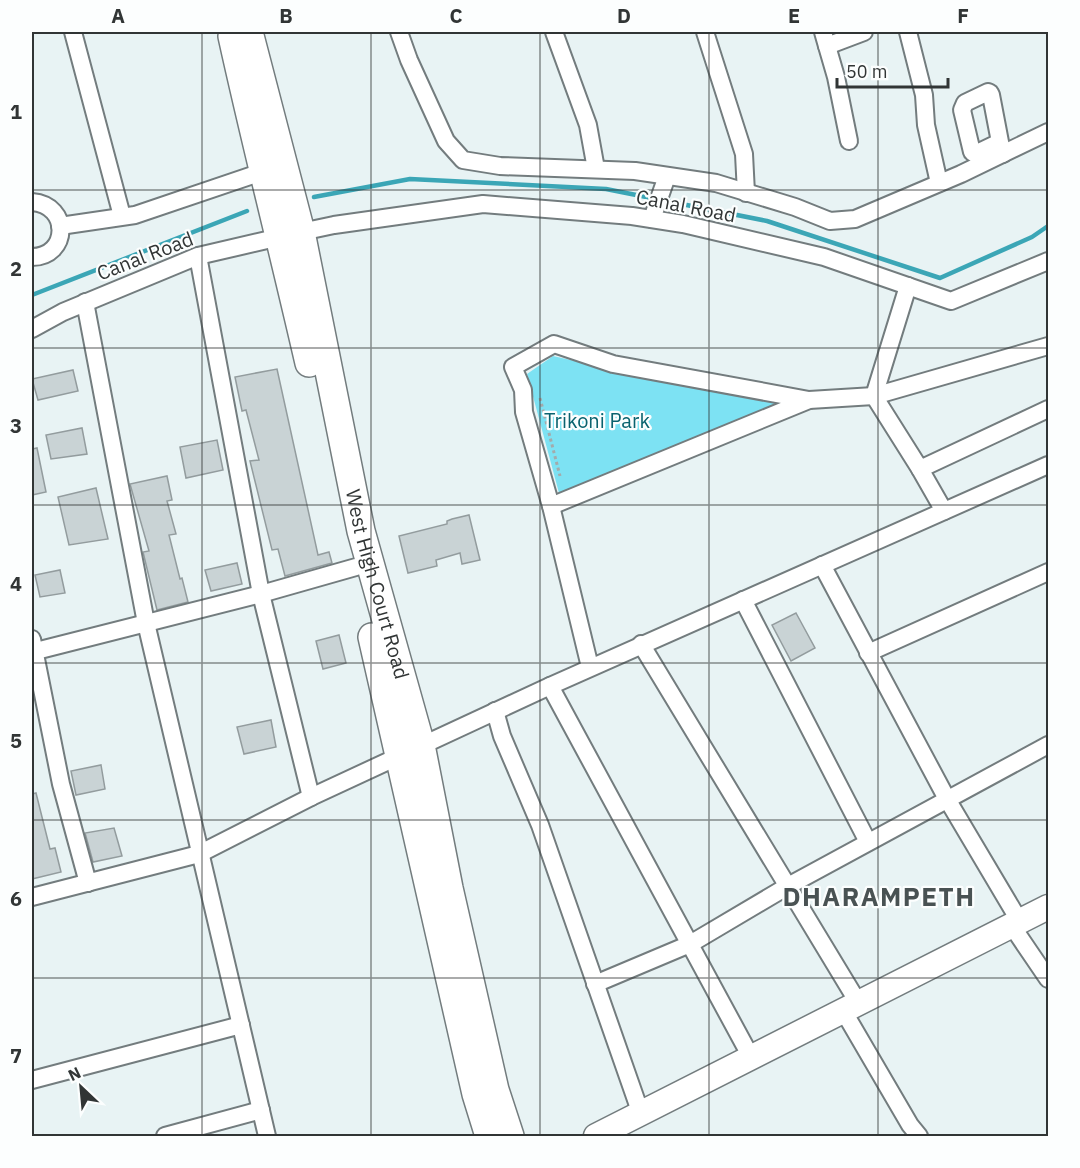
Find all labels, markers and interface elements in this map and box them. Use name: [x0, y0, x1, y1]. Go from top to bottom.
text: A: [111, 2, 125, 29]
text: B: [279, 2, 293, 29]
text: C: [449, 2, 463, 29]
text: D: [617, 2, 631, 29]
text: E: [788, 2, 800, 29]
text: F: [957, 2, 969, 29]
scale bar: [837, 51, 948, 89]
text: 50 m: [846, 60, 888, 83]
text: 1: [10, 98, 22, 125]
street label: Canal Road: [634, 183, 738, 228]
street label: Canal Road: [93, 225, 197, 286]
text: 2: [10, 255, 22, 282]
park label: Trikoni Park: [544, 407, 650, 434]
text: 3: [10, 412, 22, 439]
street label: West High Court Road: [340, 487, 416, 682]
text: 4: [10, 570, 22, 597]
text: 5: [10, 727, 22, 754]
district label: DHARAMPETH: [782, 879, 976, 913]
text: 6: [10, 885, 22, 912]
text: 7: [10, 1042, 22, 1069]
north arrow: [51, 1057, 111, 1117]
text: N: [65, 1062, 84, 1085]

